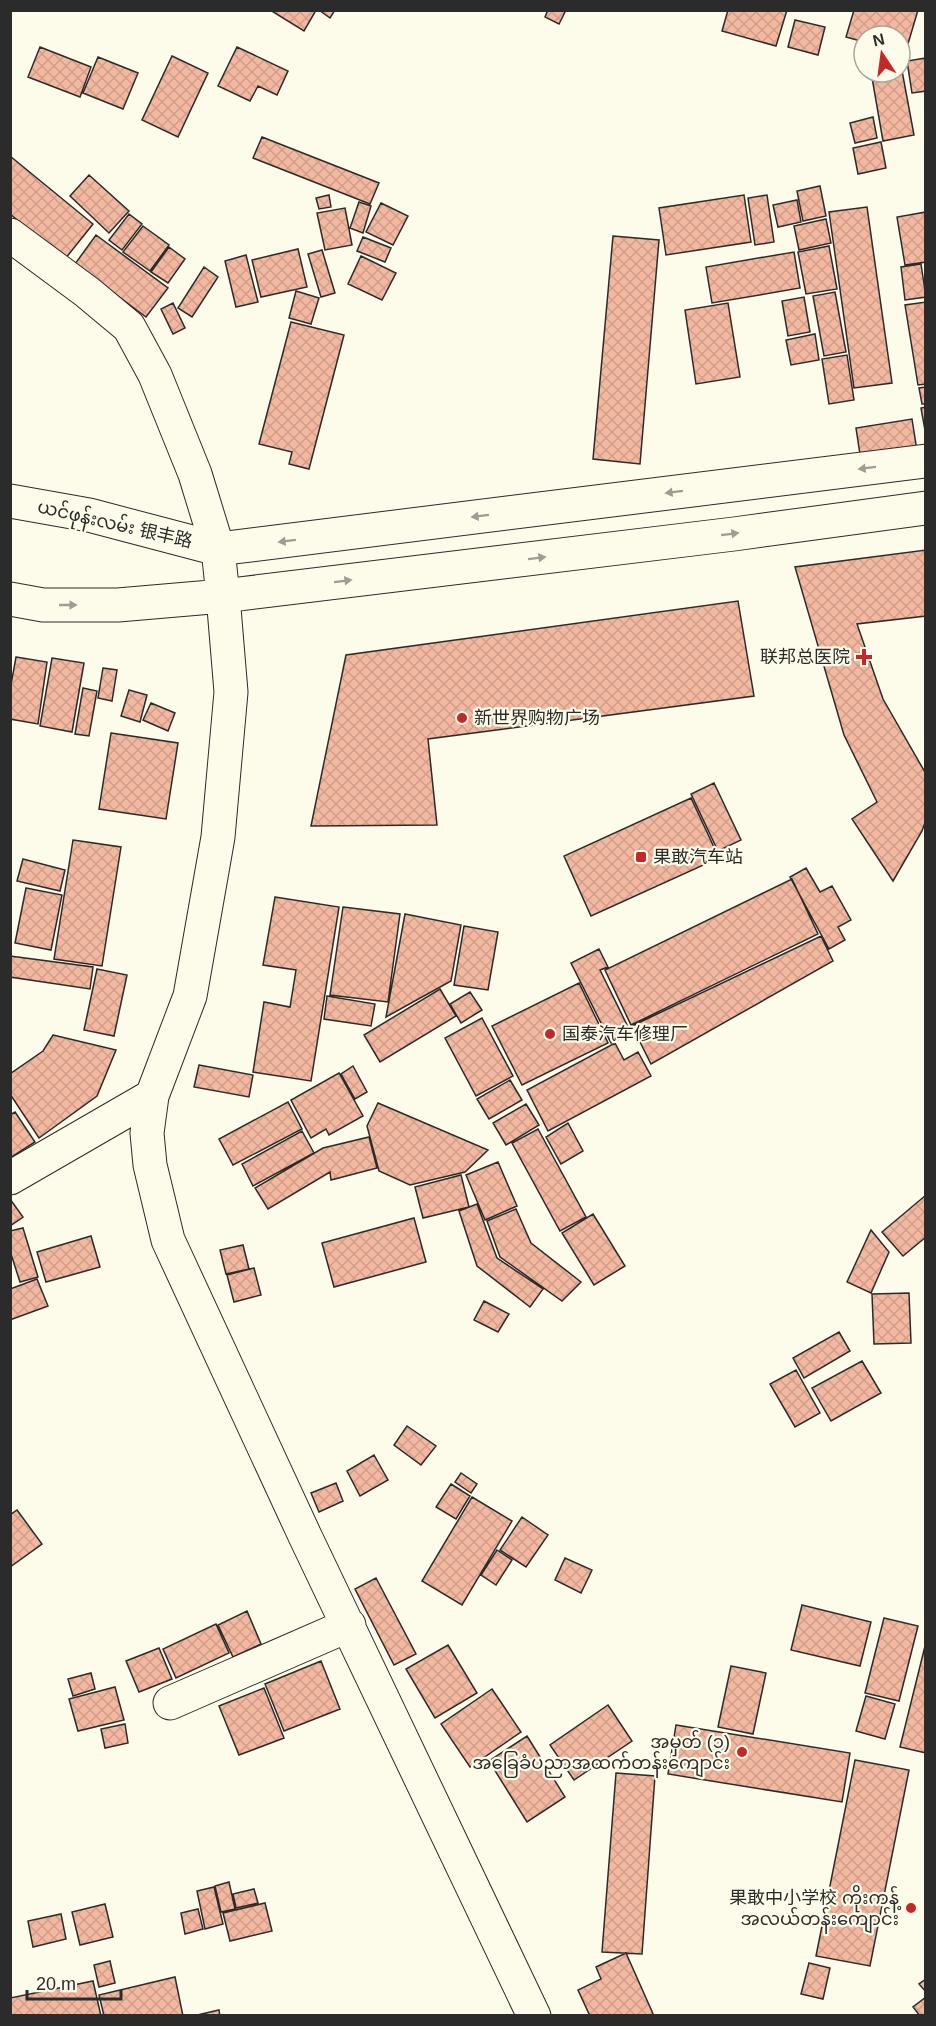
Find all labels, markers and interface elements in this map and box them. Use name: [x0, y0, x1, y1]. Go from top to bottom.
north arrow: [852, 24, 912, 84]
text: N: [871, 30, 886, 49]
one-way arrow: [858, 463, 877, 473]
one-way arrow: [664, 487, 683, 497]
street label: ယင်ဖုန်းလမ်း 银丰路: [35, 494, 195, 556]
one-way arrow: [471, 512, 490, 521]
one-way arrow: [721, 530, 740, 539]
one-way arrow: [277, 536, 296, 545]
one-way arrow: [527, 553, 546, 563]
one-way arrow: [334, 577, 353, 586]
one-way arrow: [59, 600, 78, 610]
place label: 联邦总医院: [760, 647, 850, 667]
marker: 联邦总医院: [855, 648, 873, 666]
place label: 新世界购物广场: [474, 708, 600, 728]
marker: 新世界购物广场: [455, 711, 469, 725]
place label: 果敢汽车站: [653, 847, 743, 867]
marker: 果敢汽车站: [634, 850, 648, 864]
place label: 国泰汽车修理厂: [562, 1024, 688, 1044]
marker: 国泰汽车修理厂: [543, 1027, 557, 1041]
place label: အမှတ် (၁) အခြေခံပညာအထက်တန်းကျောင်း: [472, 1729, 730, 1778]
marker: အမှတ် (၁) အခြေခံပညာအထက်တန်းကျောင်း: [735, 1745, 749, 1759]
place label: 果敢中小学校 ကိုးကန့် အလယ်တန်းကျောင်း: [729, 1884, 902, 1934]
marker: 果敢中小学校 ကိုးကန့် အလယ်တန်းကျောင်း: [904, 1901, 918, 1915]
scale bar: [27, 1963, 122, 2001]
text: 20 m: [36, 1974, 76, 1994]

